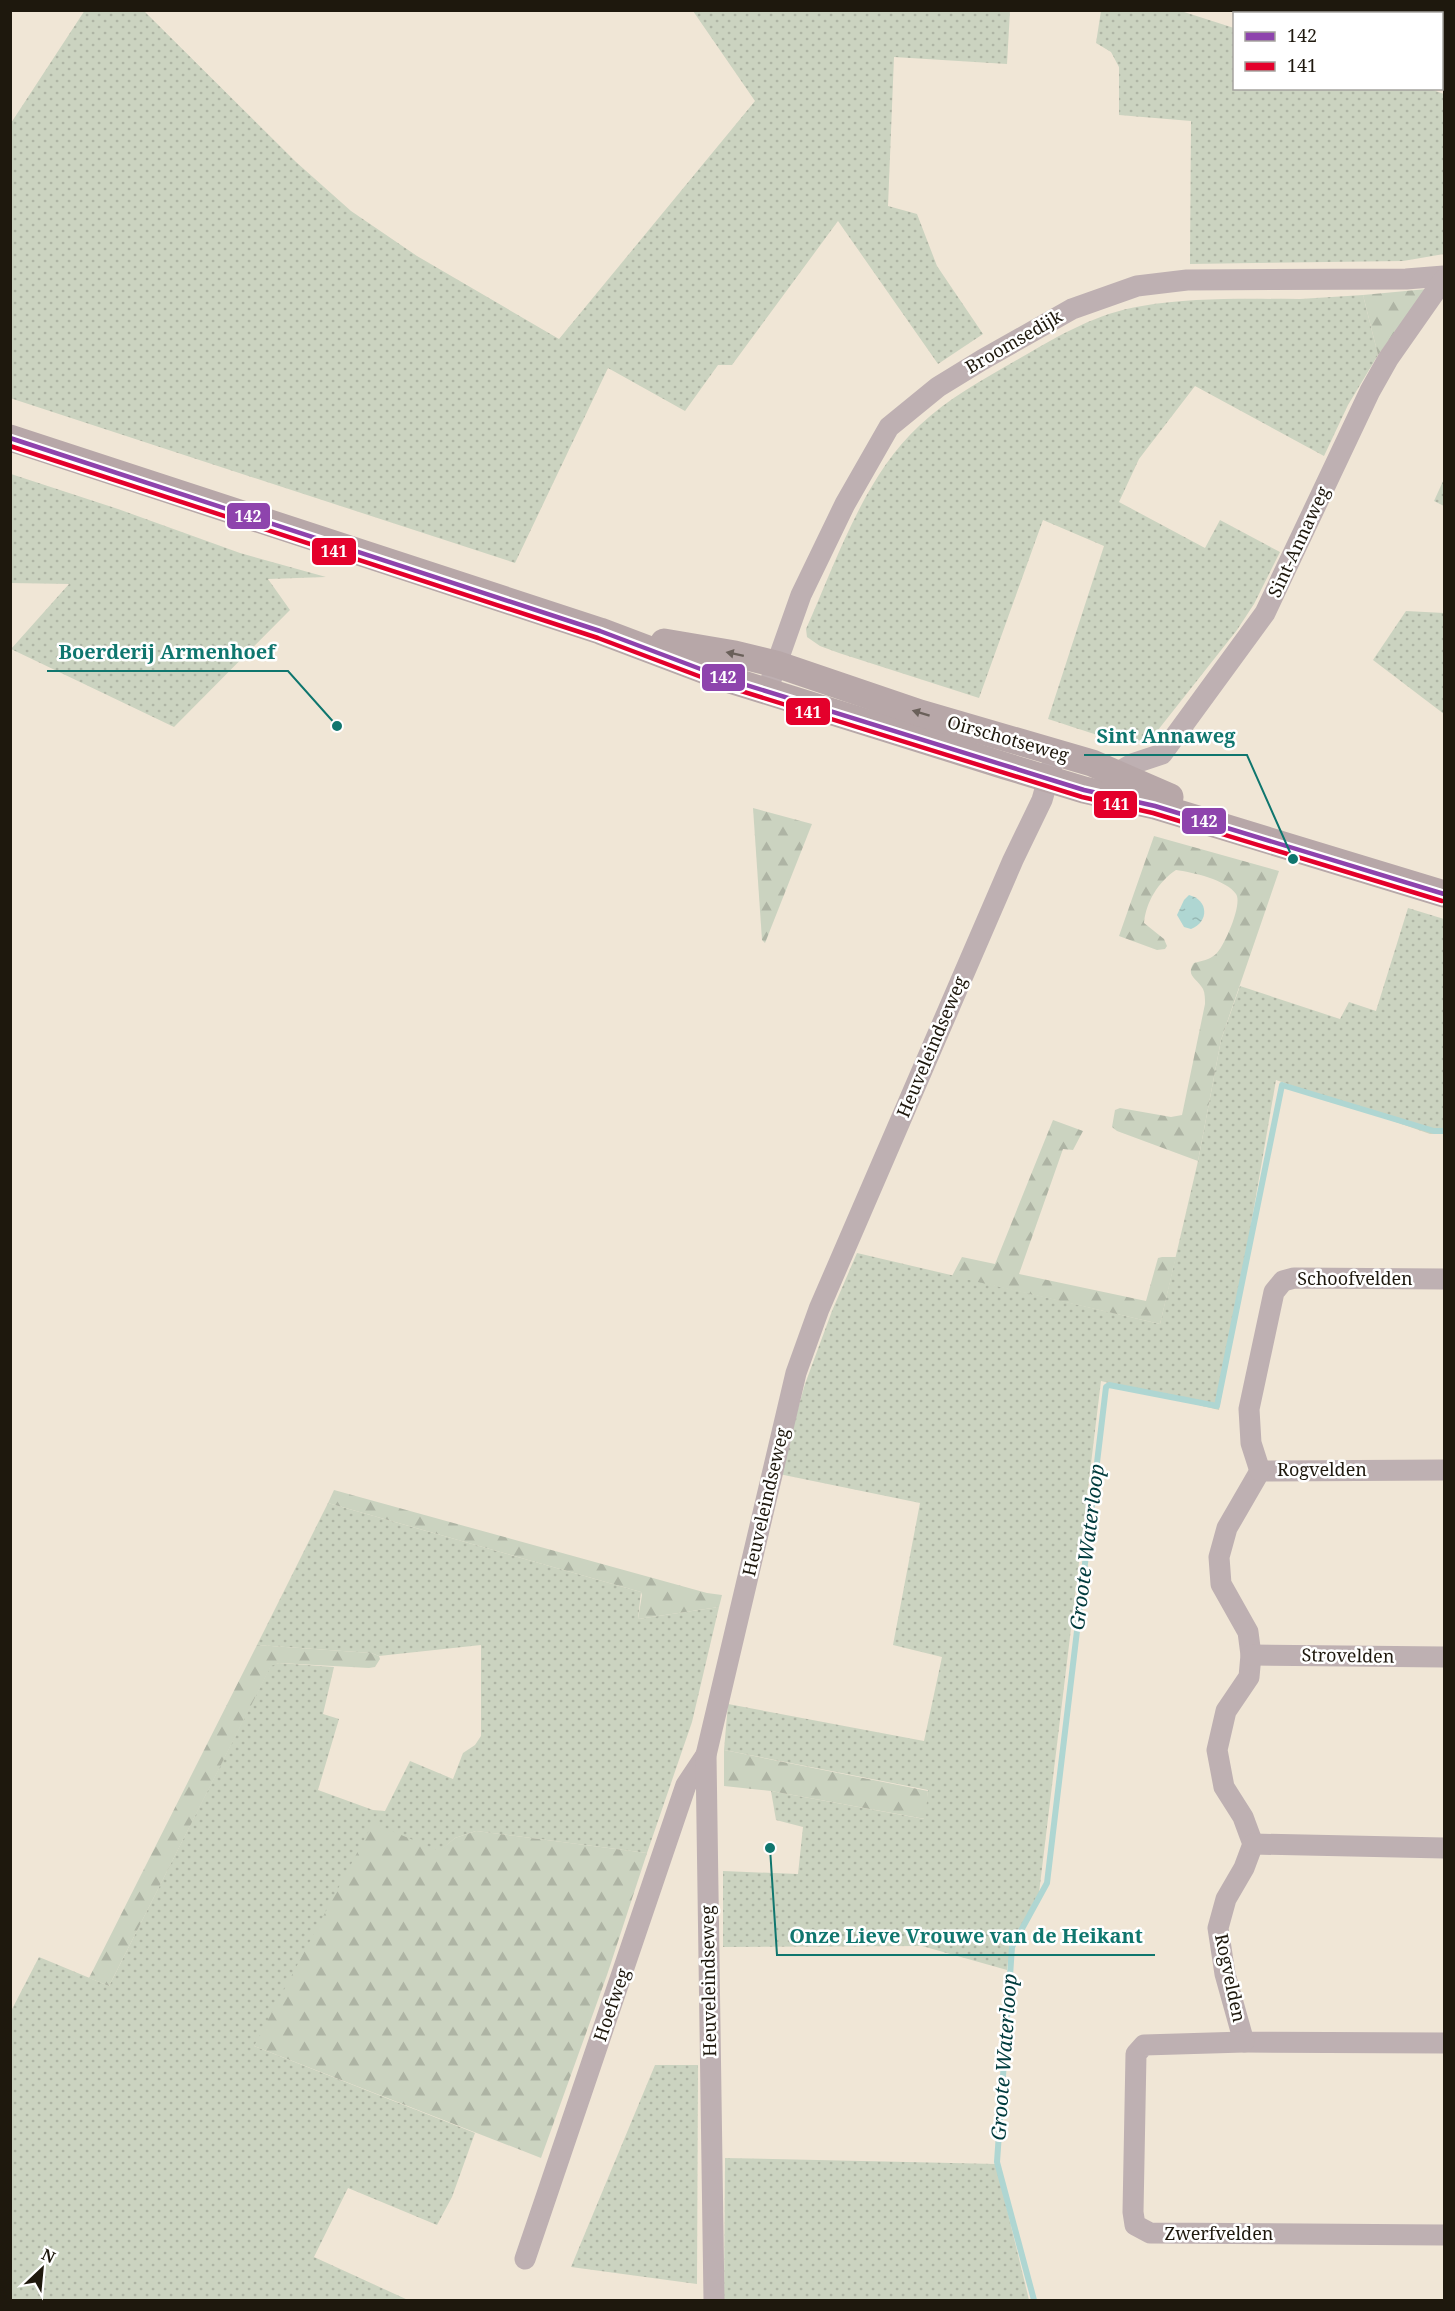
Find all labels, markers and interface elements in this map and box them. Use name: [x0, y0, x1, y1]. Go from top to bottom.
legend: [1233, 12, 1443, 90]
text: 142: [1287, 23, 1317, 47]
text: 141: [1287, 53, 1317, 77]
street label: Broomsedijk: [961, 303, 1067, 379]
street label: Sint-Annaweg: [1262, 482, 1334, 601]
line badge: 142: [226, 502, 271, 530]
text: 142: [234, 505, 262, 527]
line badge: 141: [311, 537, 357, 566]
text: 141: [320, 540, 348, 562]
callout: Boerderij Armenhoef: [47, 633, 288, 671]
text: Boerderij Armenhoef: [59, 638, 277, 665]
one-way arrow: [726, 649, 744, 659]
line badge: 142: [701, 663, 746, 692]
text: 142: [709, 666, 737, 688]
line badge: 141: [785, 697, 831, 726]
text: 141: [794, 701, 822, 723]
one-way arrow: [912, 708, 930, 717]
street label: Oirschotseweg: [945, 709, 1072, 767]
callout: Sint Annaweg: [1084, 717, 1247, 755]
text: Sint Annaweg: [1097, 722, 1236, 749]
line badge: 141: [1093, 790, 1138, 819]
text: 141: [1102, 793, 1130, 815]
line badge: 142: [1181, 807, 1227, 835]
text: 142: [1190, 810, 1218, 832]
street label: Heuveleindseweg: [890, 972, 972, 1121]
street label: Schoofvelden: [1297, 1266, 1413, 1290]
street label: Heuveleindseweg: [736, 1425, 794, 1578]
street label: Rogvelden: [1277, 1457, 1367, 1481]
water label: Groote Waterloop: [1063, 1462, 1110, 1632]
street label: Strovelden: [1301, 1642, 1395, 1668]
street label: Heuveleindseweg: [695, 1905, 721, 2057]
callout: Onze Lieve Vrouwe van de Heikant: [777, 1917, 1155, 1955]
text: Onze Lieve Vrouwe van de Heikant: [789, 1922, 1143, 1949]
street label: Rogvelden: [1210, 1931, 1252, 2025]
street label: Hoefweg: [587, 1965, 635, 2044]
water label: Groote Waterloop: [984, 1973, 1023, 2141]
street label: Zwerfvelden: [1165, 2221, 1274, 2245]
north arrow: [12, 2239, 72, 2299]
text: N: [38, 2243, 59, 2268]

